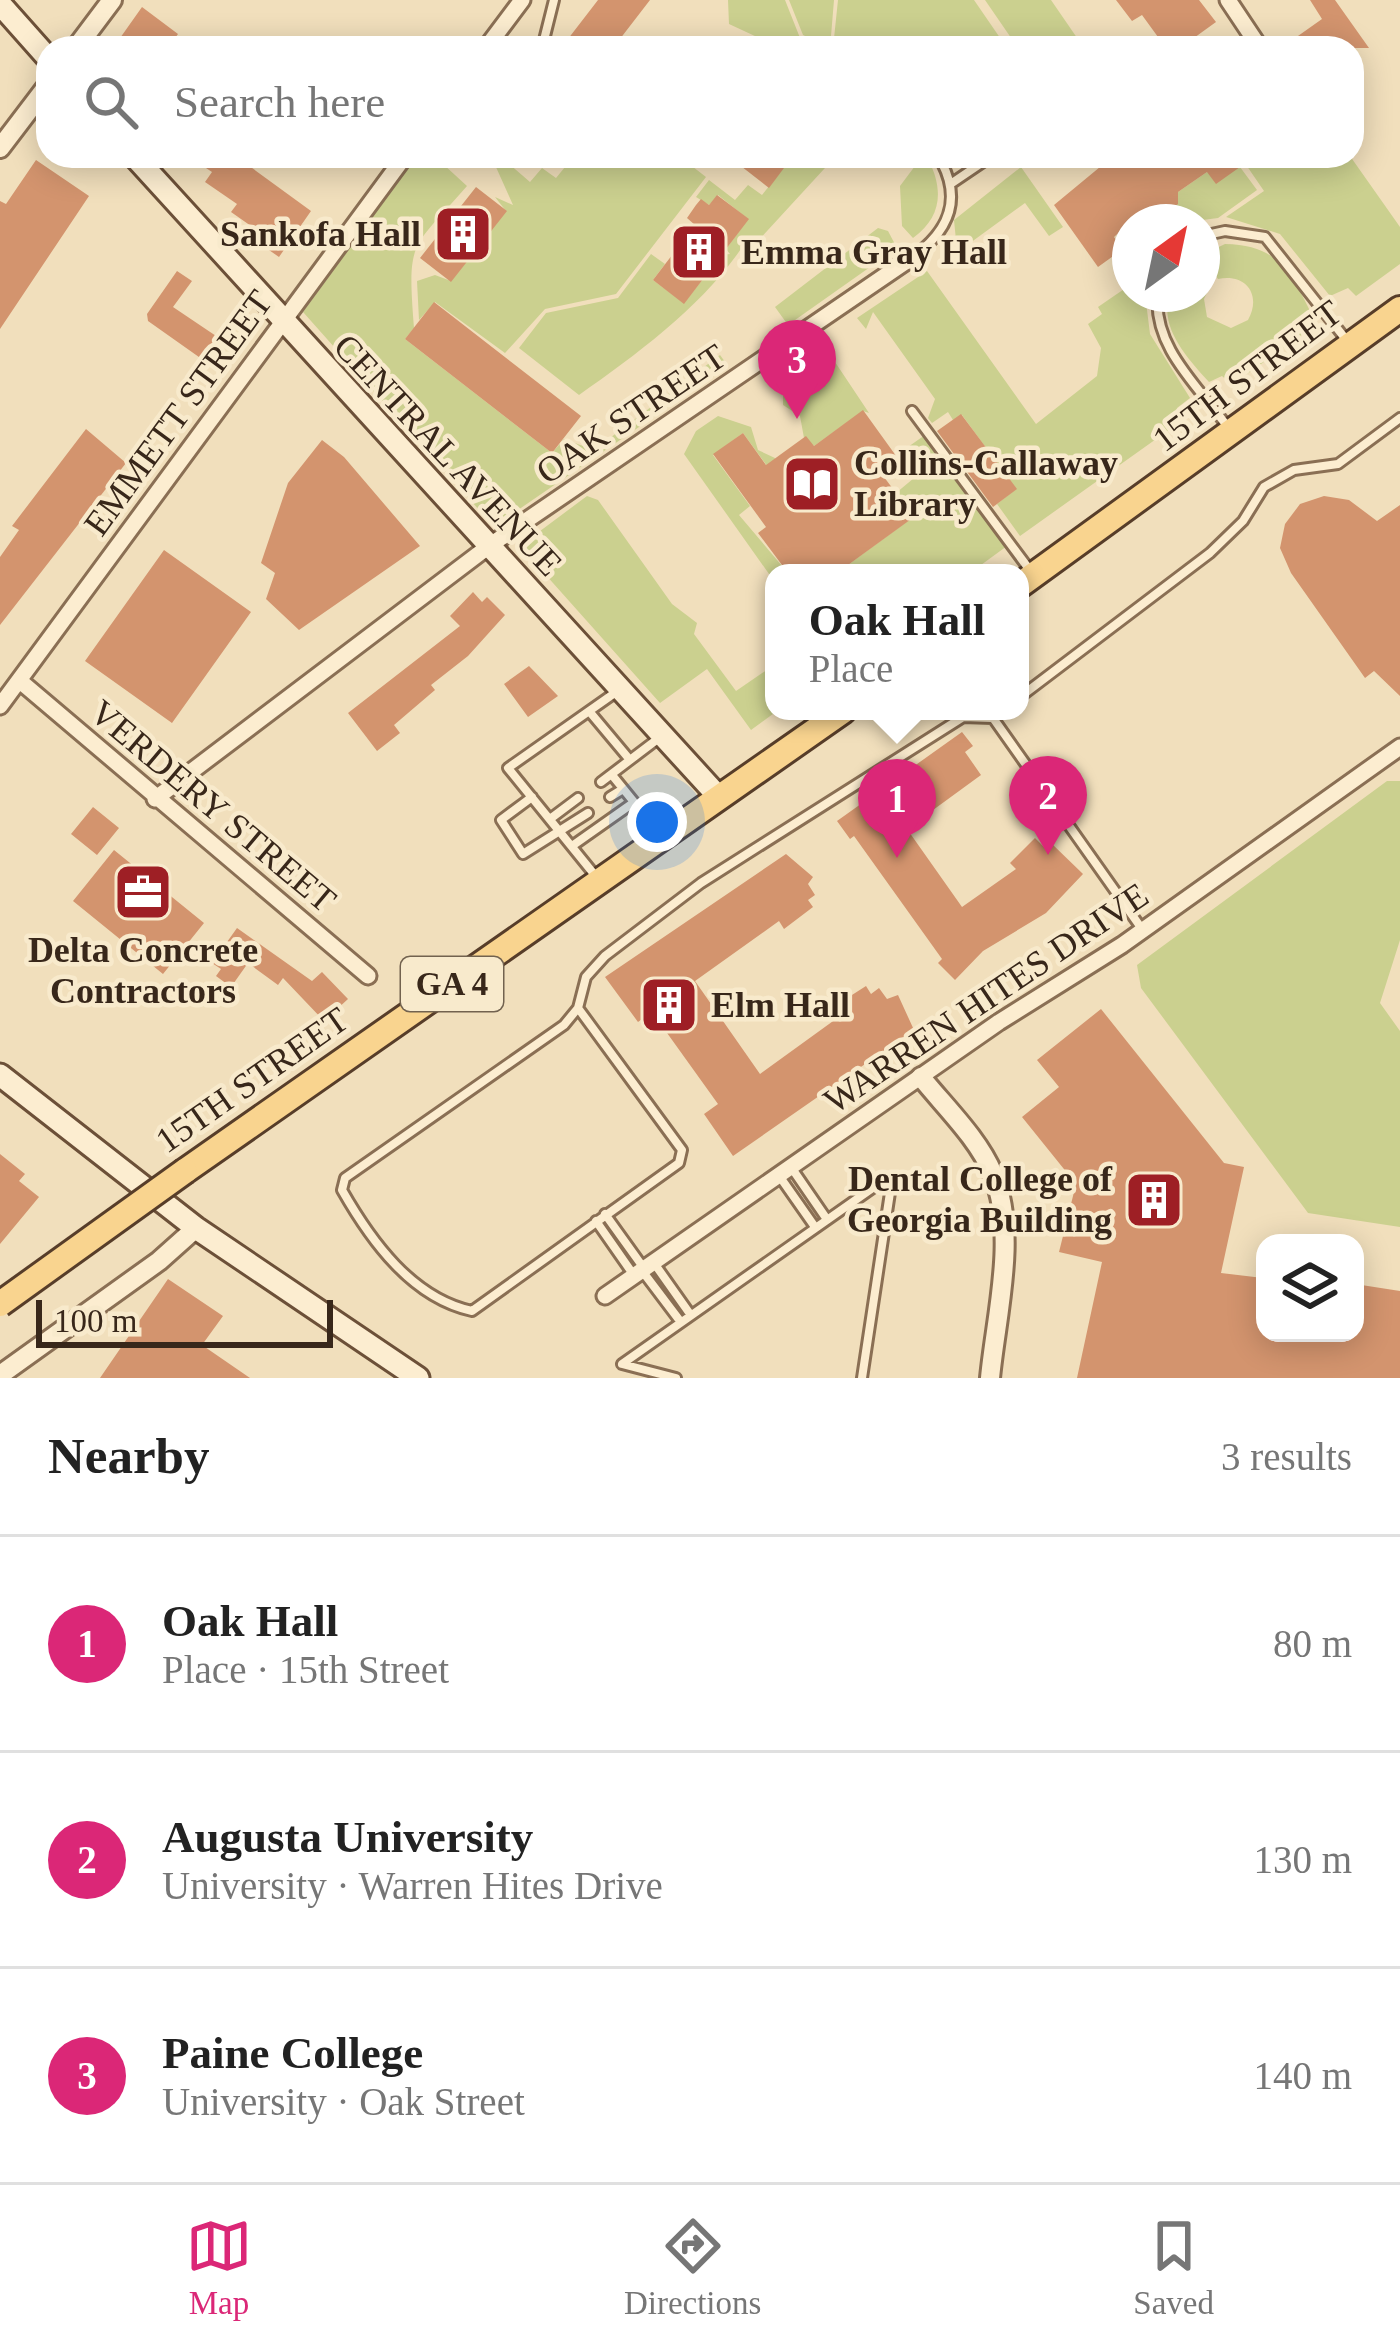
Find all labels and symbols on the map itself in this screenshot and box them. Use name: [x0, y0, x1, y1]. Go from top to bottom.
building icon: Sankofa Hall: [432, 203, 494, 265]
north arrow: [1112, 204, 1220, 312]
place label: Sankofa Hall: [220, 214, 421, 254]
building icon: Emma Gray Hall: [668, 221, 730, 283]
place label: Emma Gray Hall: [741, 232, 1007, 272]
street label: EMMETT STREET: [76, 283, 280, 543]
street label: 15TH STREET: [1145, 292, 1349, 460]
pin: 3: [758, 320, 836, 419]
street label: CENTRAL AVENUE: [326, 326, 570, 584]
street label: OAK STREET: [529, 336, 733, 492]
place label: Collins-Callaway Library: [854, 443, 1118, 524]
library icon: Collins-Callaway Library: [781, 453, 843, 515]
street label: VERDERY STREET: [82, 692, 344, 920]
pin: 2: [1009, 756, 1087, 855]
pin: 1: [858, 759, 936, 858]
your location: [627, 792, 687, 852]
office icon: Delta Concrete Contractors: [112, 861, 174, 923]
street label: WARREN HITES DRIVE: [816, 875, 1156, 1121]
place label: Delta Concrete Contractors: [28, 930, 258, 1011]
road number: GA 4: [401, 957, 503, 1011]
building icon: Elm Hall: [638, 974, 700, 1036]
place label: Elm Hall: [711, 985, 850, 1025]
street label: 15TH STREET: [148, 999, 356, 1161]
place label: Dental College of Georgia Building: [847, 1159, 1113, 1240]
building icon: Dental College of Georgia Building: [1123, 1169, 1185, 1231]
scale bar: [36, 1294, 333, 1347]

